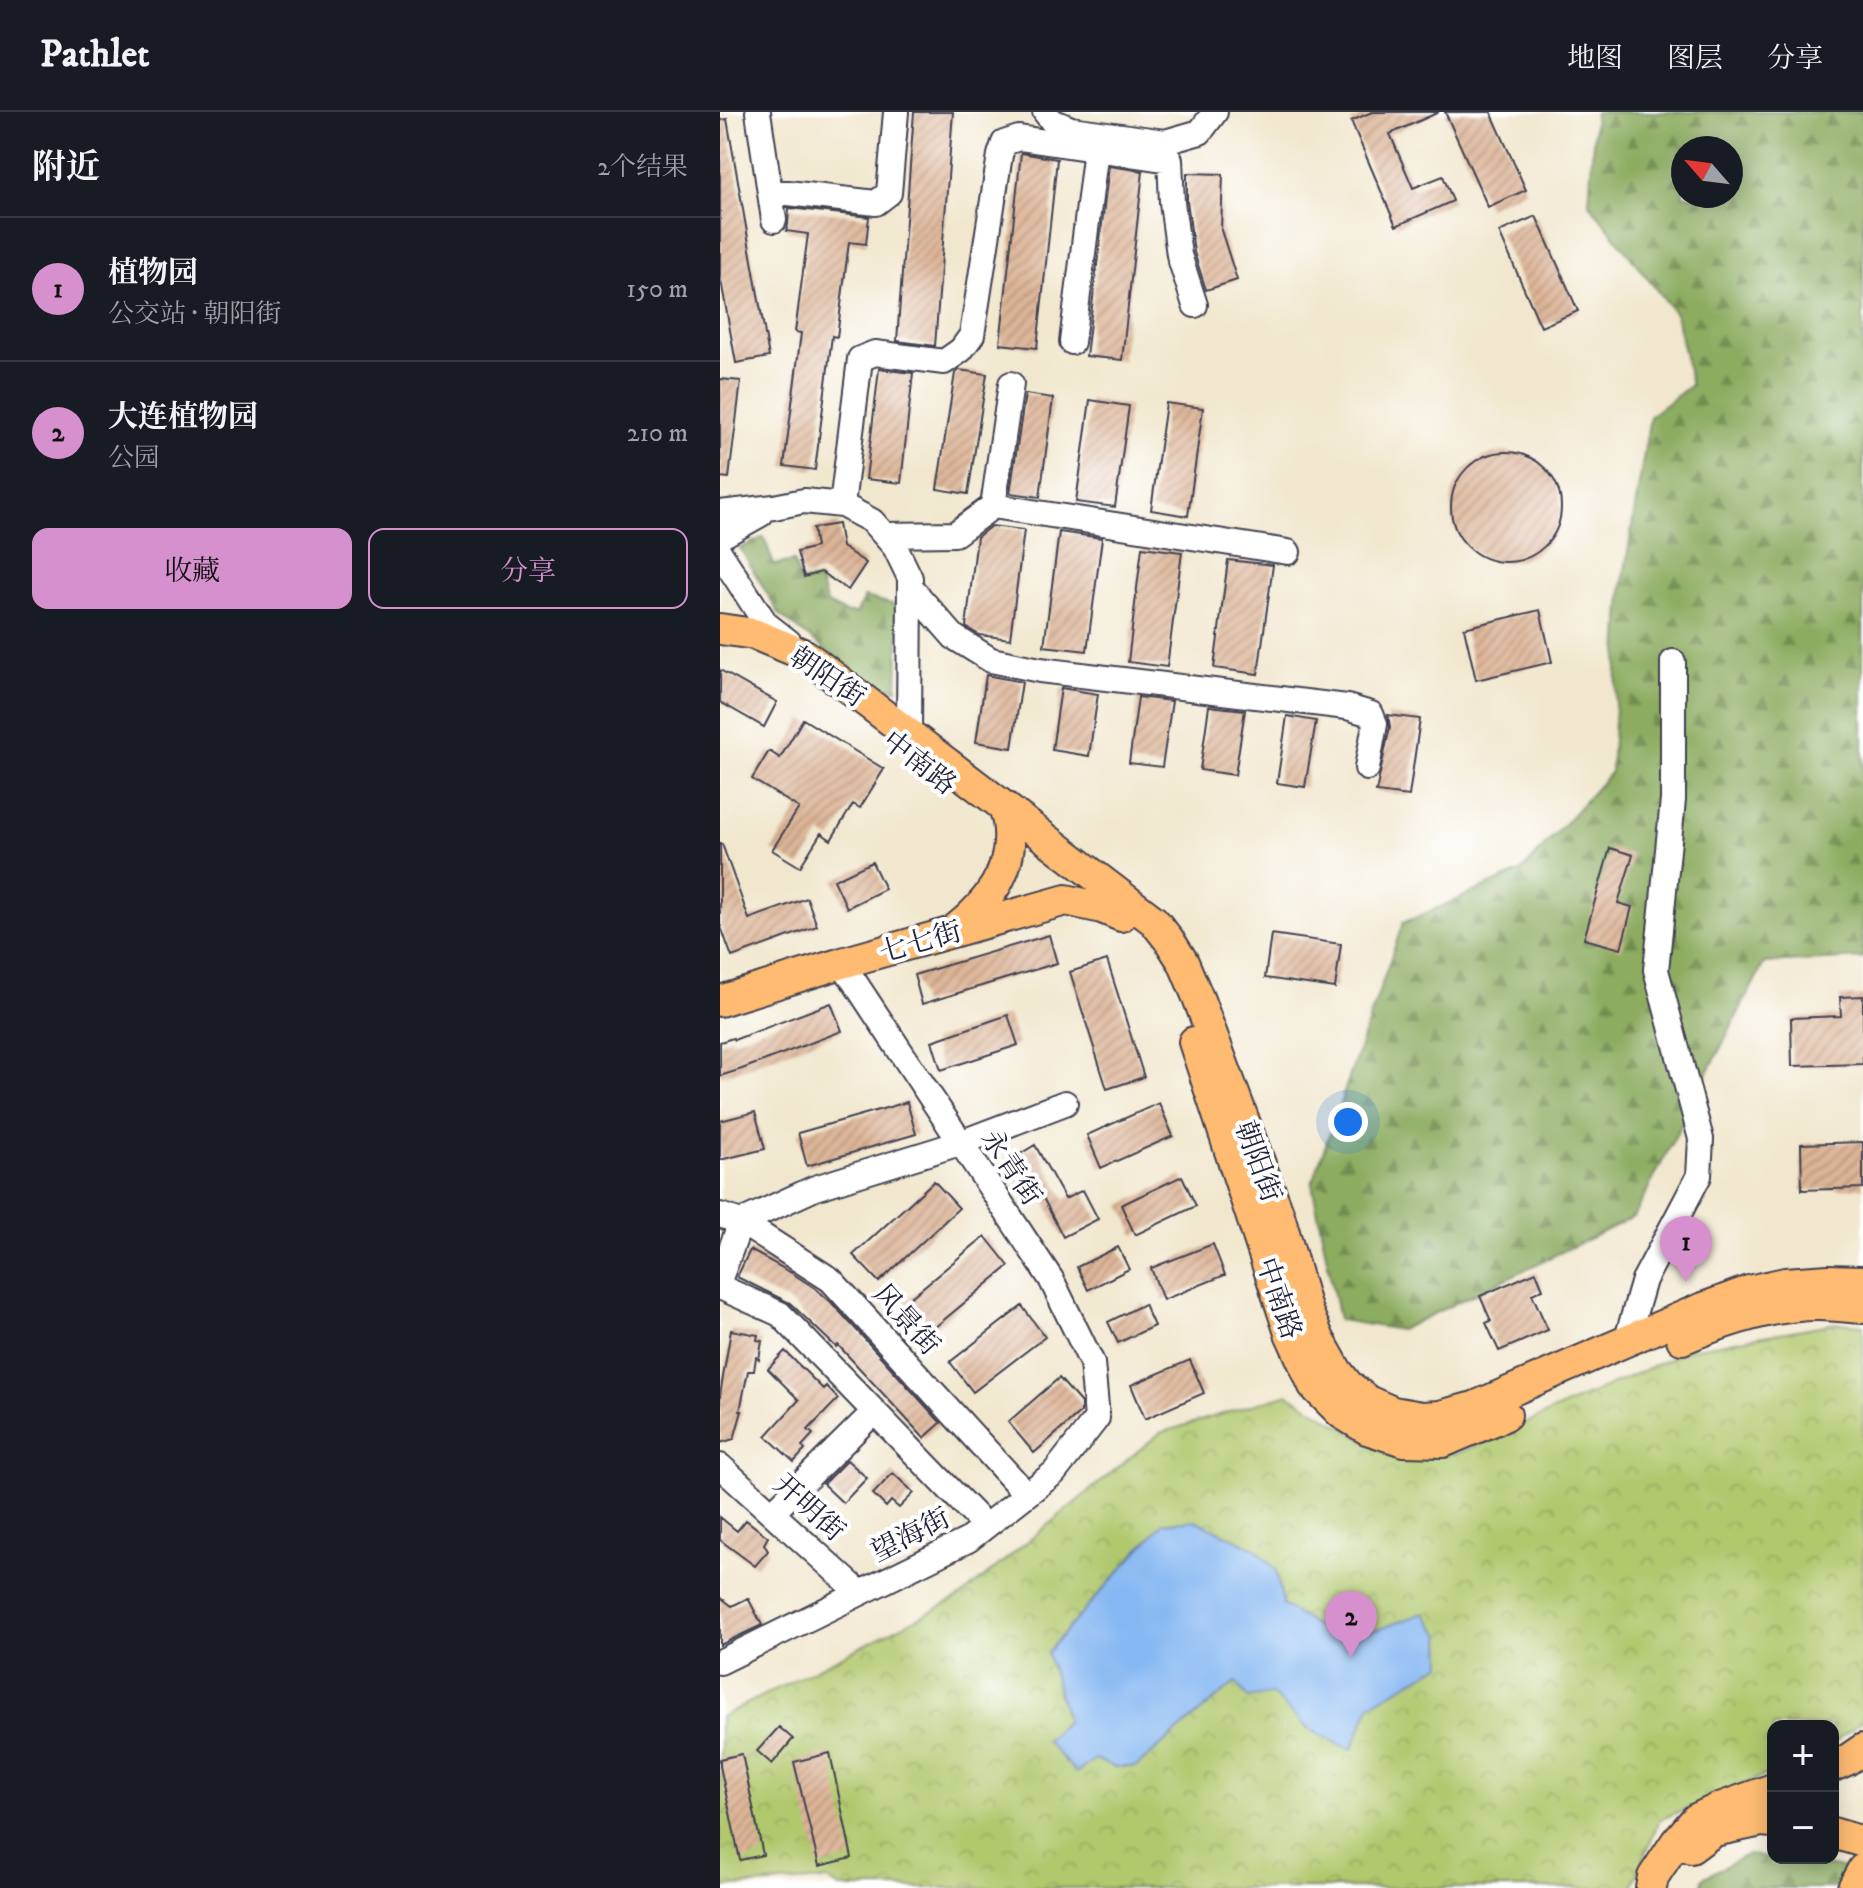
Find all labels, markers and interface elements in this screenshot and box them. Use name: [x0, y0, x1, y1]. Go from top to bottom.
text: Pathlet: [40, 31, 150, 79]
text: 地图: [1567, 41, 1623, 76]
text: 图层: [1667, 41, 1723, 76]
text: 分享: [1767, 41, 1823, 76]
north arrow: [1671, 136, 1743, 208]
text: 附近: [32, 147, 100, 189]
text: 2个结果: [597, 151, 688, 184]
text: 植物园: [108, 255, 198, 292]
text: 1: [53, 273, 63, 306]
text: 150 m: [627, 273, 688, 306]
text: 公交站 · 朝阳街: [108, 298, 281, 331]
text: 大连植物园: [108, 399, 258, 436]
text: 2: [52, 417, 64, 450]
text: 210 m: [627, 417, 688, 450]
text: 公园: [108, 442, 160, 475]
button: 收藏: [32, 528, 352, 609]
button: 分享: [368, 528, 688, 609]
street label: 朝阳街: [783, 639, 872, 715]
street label: 中南路: [875, 724, 963, 803]
street label: 七七街: [875, 914, 966, 971]
your location: [1328, 1102, 1368, 1142]
street label: 朝阳街: [1227, 1116, 1288, 1207]
street label: 永青街: [973, 1123, 1049, 1212]
pin: 1: [1660, 1216, 1712, 1282]
street label: 中南路: [1248, 1253, 1309, 1344]
street label: 风景街: [865, 1277, 947, 1363]
street label: 开明街: [766, 1467, 852, 1549]
street label: 望海街: [865, 1501, 956, 1570]
pin: 2: [1325, 1591, 1377, 1657]
map controls: [1767, 1720, 1839, 1864]
button: +: [1767, 1720, 1839, 1792]
button: −: [1767, 1792, 1839, 1864]

